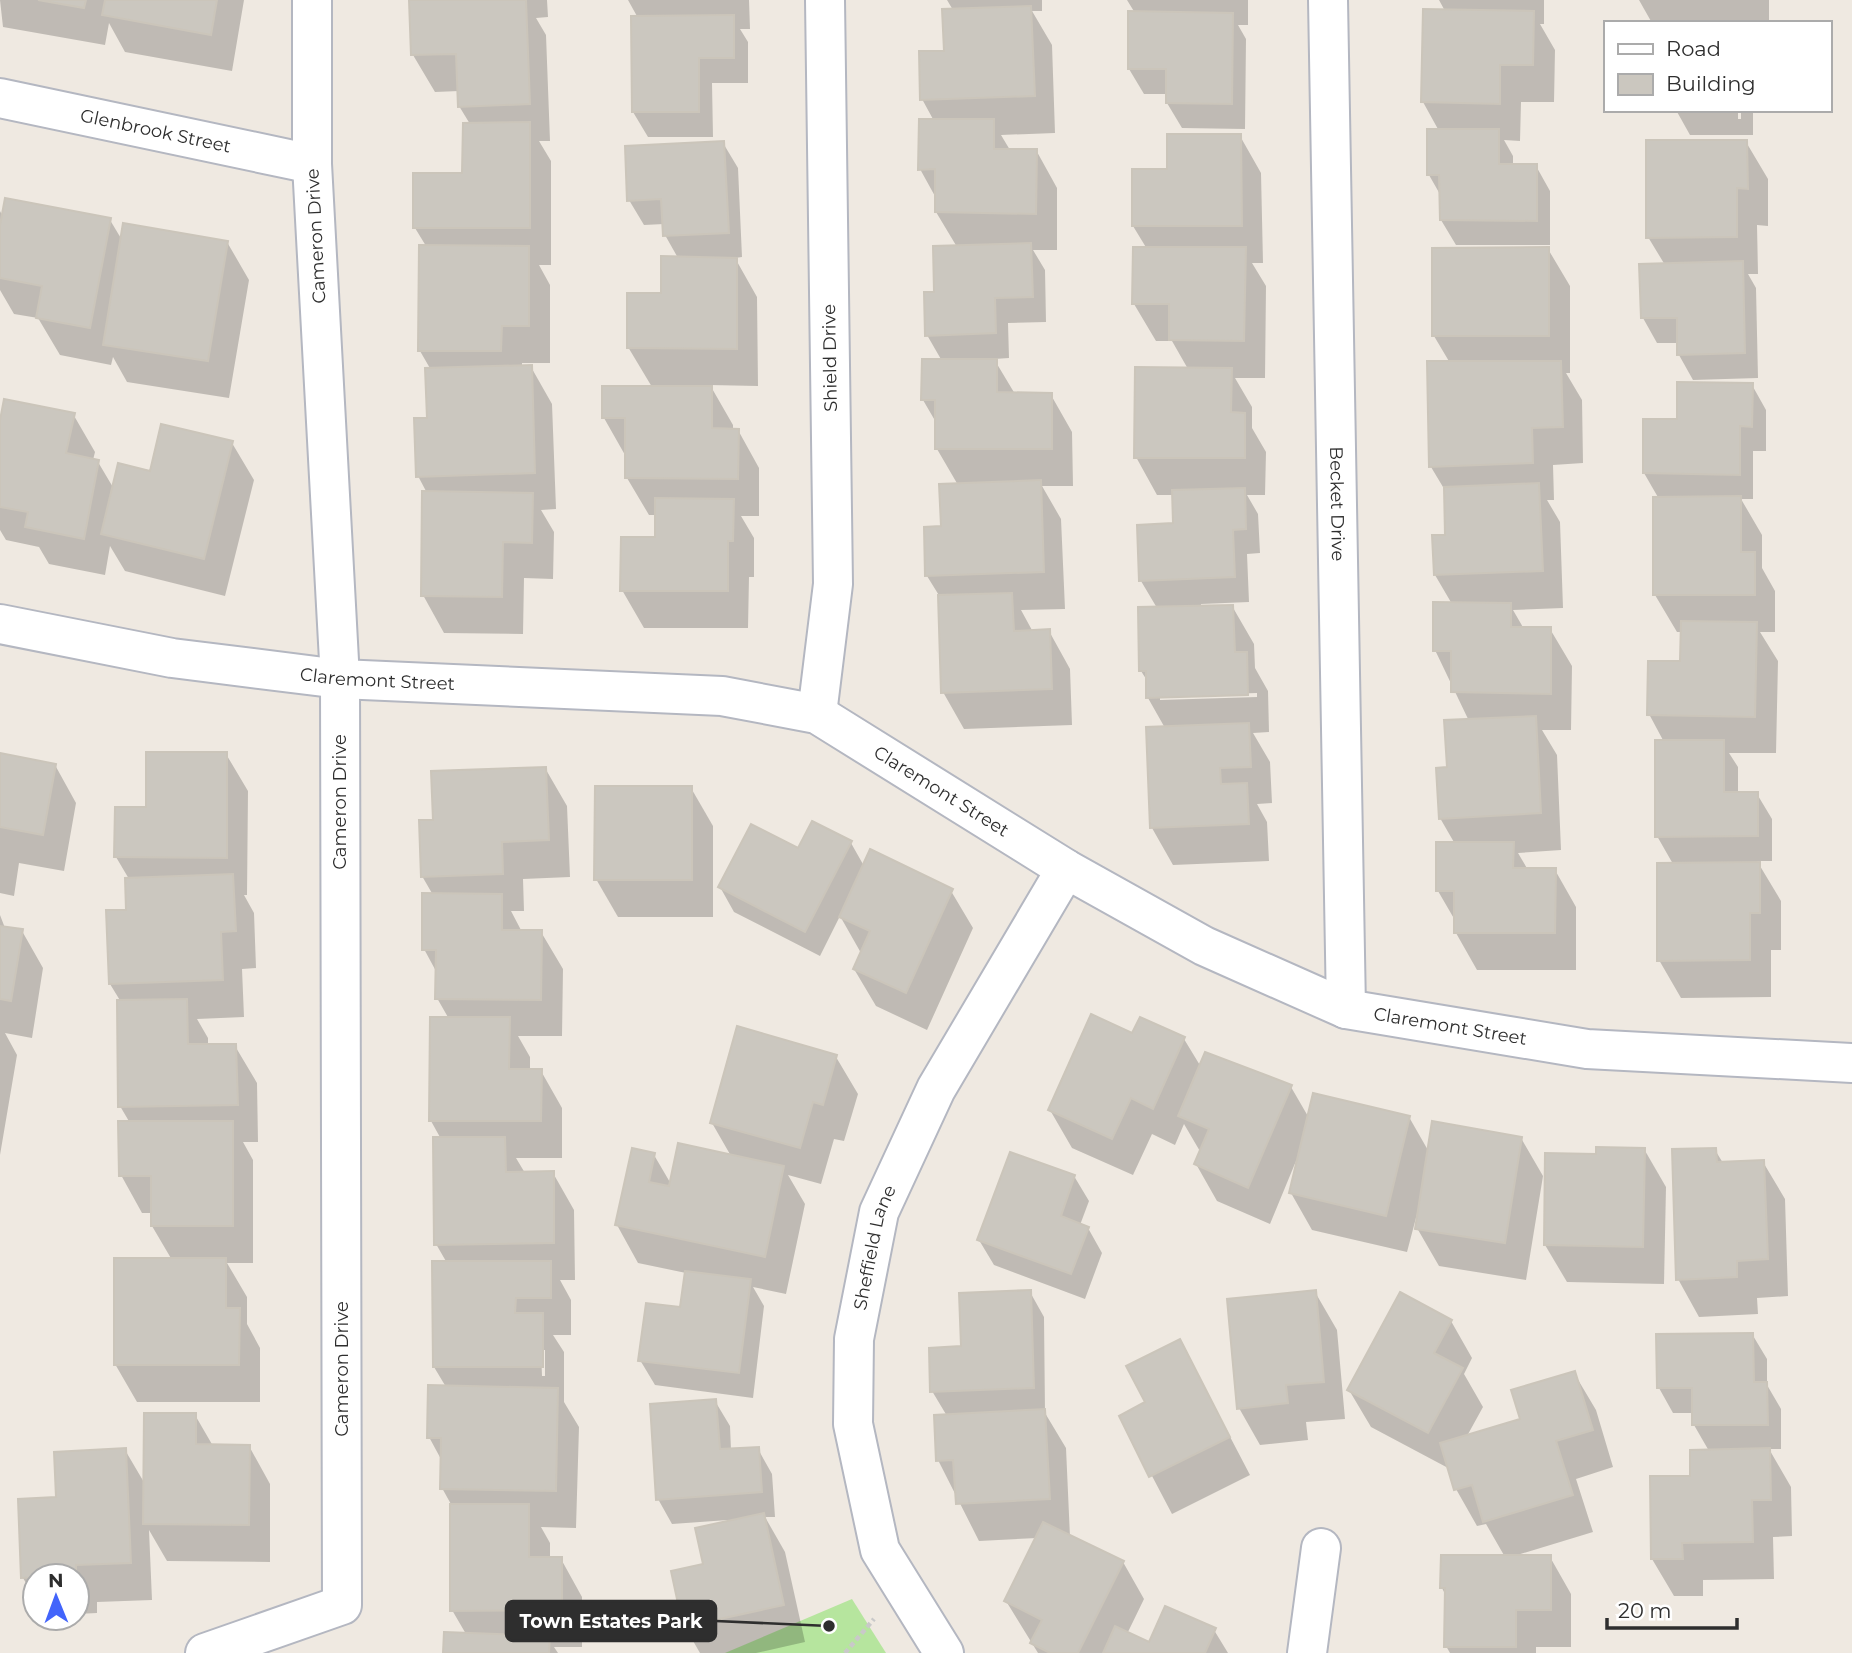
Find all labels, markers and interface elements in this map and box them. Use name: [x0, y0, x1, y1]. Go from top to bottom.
legend: [1604, 21, 1831, 112]
text: Road: [1666, 36, 1721, 61]
text: Building: [1666, 71, 1756, 96]
street label: Glenbrook Street: [78, 104, 233, 158]
street label: Cameron Drive: [301, 168, 331, 304]
street label: Shield Drive: [818, 304, 842, 412]
street label: Becket Drive: [1325, 446, 1349, 562]
street label: Claremont Street: [299, 663, 455, 695]
street label: Cameron Drive: [329, 734, 351, 870]
street label: Claremont Street: [870, 741, 1013, 842]
street label: Claremont Street: [1372, 1003, 1529, 1050]
street label: Sheffield Lane: [849, 1181, 901, 1312]
street label: Cameron Drive: [331, 1301, 353, 1437]
north arrow: [21, 1562, 91, 1632]
text: N: [48, 1569, 64, 1592]
scale bar: [1607, 1586, 1736, 1630]
text: 20 m: [1618, 1598, 1672, 1623]
callout: Town Estates Park: [506, 1601, 716, 1641]
text: Town Estates Park: [520, 1610, 703, 1633]

